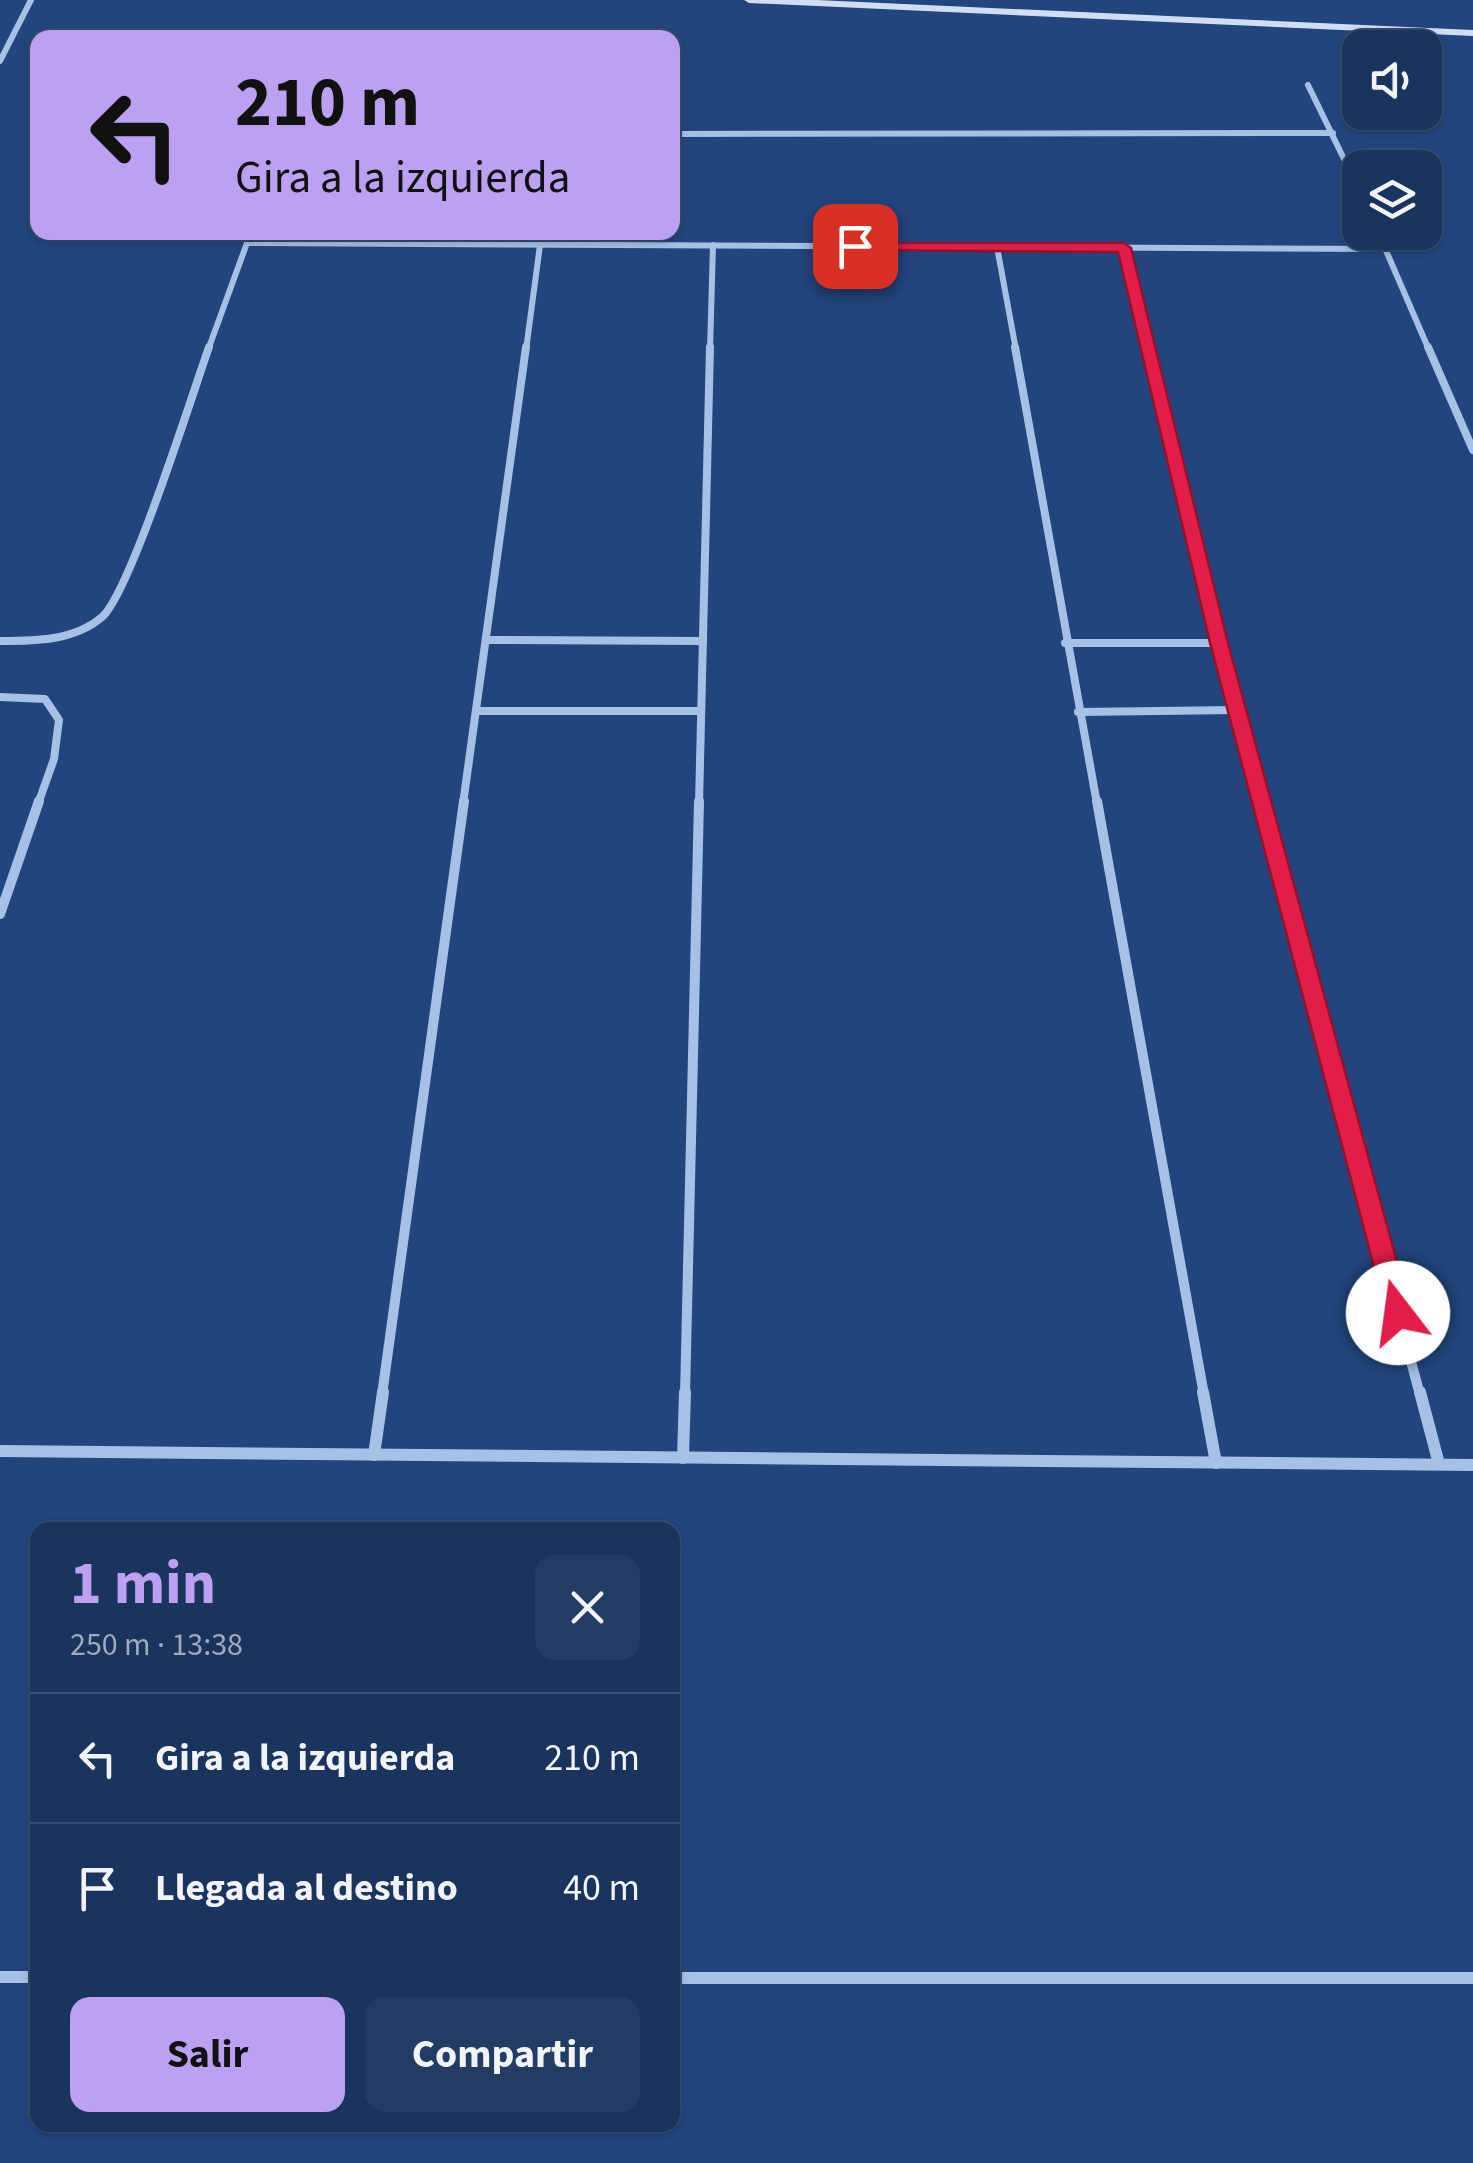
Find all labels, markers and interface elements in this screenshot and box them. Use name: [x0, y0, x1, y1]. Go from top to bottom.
map controls: [1342, 30, 1442, 250]
button: sound: [1342, 30, 1442, 130]
text: 210 m: [235, 53, 420, 153]
icon: left: [70, 70, 200, 200]
text: Gira a la izquierda: [235, 146, 570, 210]
button: layers: [1342, 150, 1442, 250]
pin: [813, 204, 898, 289]
icon: arrive: [828, 219, 883, 274]
position arrow: [1346, 1261, 1450, 1365]
text: 1 min: [70, 1542, 216, 1627]
button: close: [535, 1555, 640, 1660]
text: 250 m · 13:38: [70, 1622, 243, 1668]
icon: left: [70, 1731, 125, 1786]
text: Gira a la izquierda: [155, 1731, 455, 1785]
text: 210 m: [544, 1731, 640, 1785]
icon: arrive: [70, 1861, 125, 1916]
text: Llegada al destino: [155, 1861, 458, 1915]
text: 40 m: [563, 1861, 640, 1915]
button: Salir: [70, 1997, 345, 2112]
button: Compartir: [365, 1997, 640, 2112]

